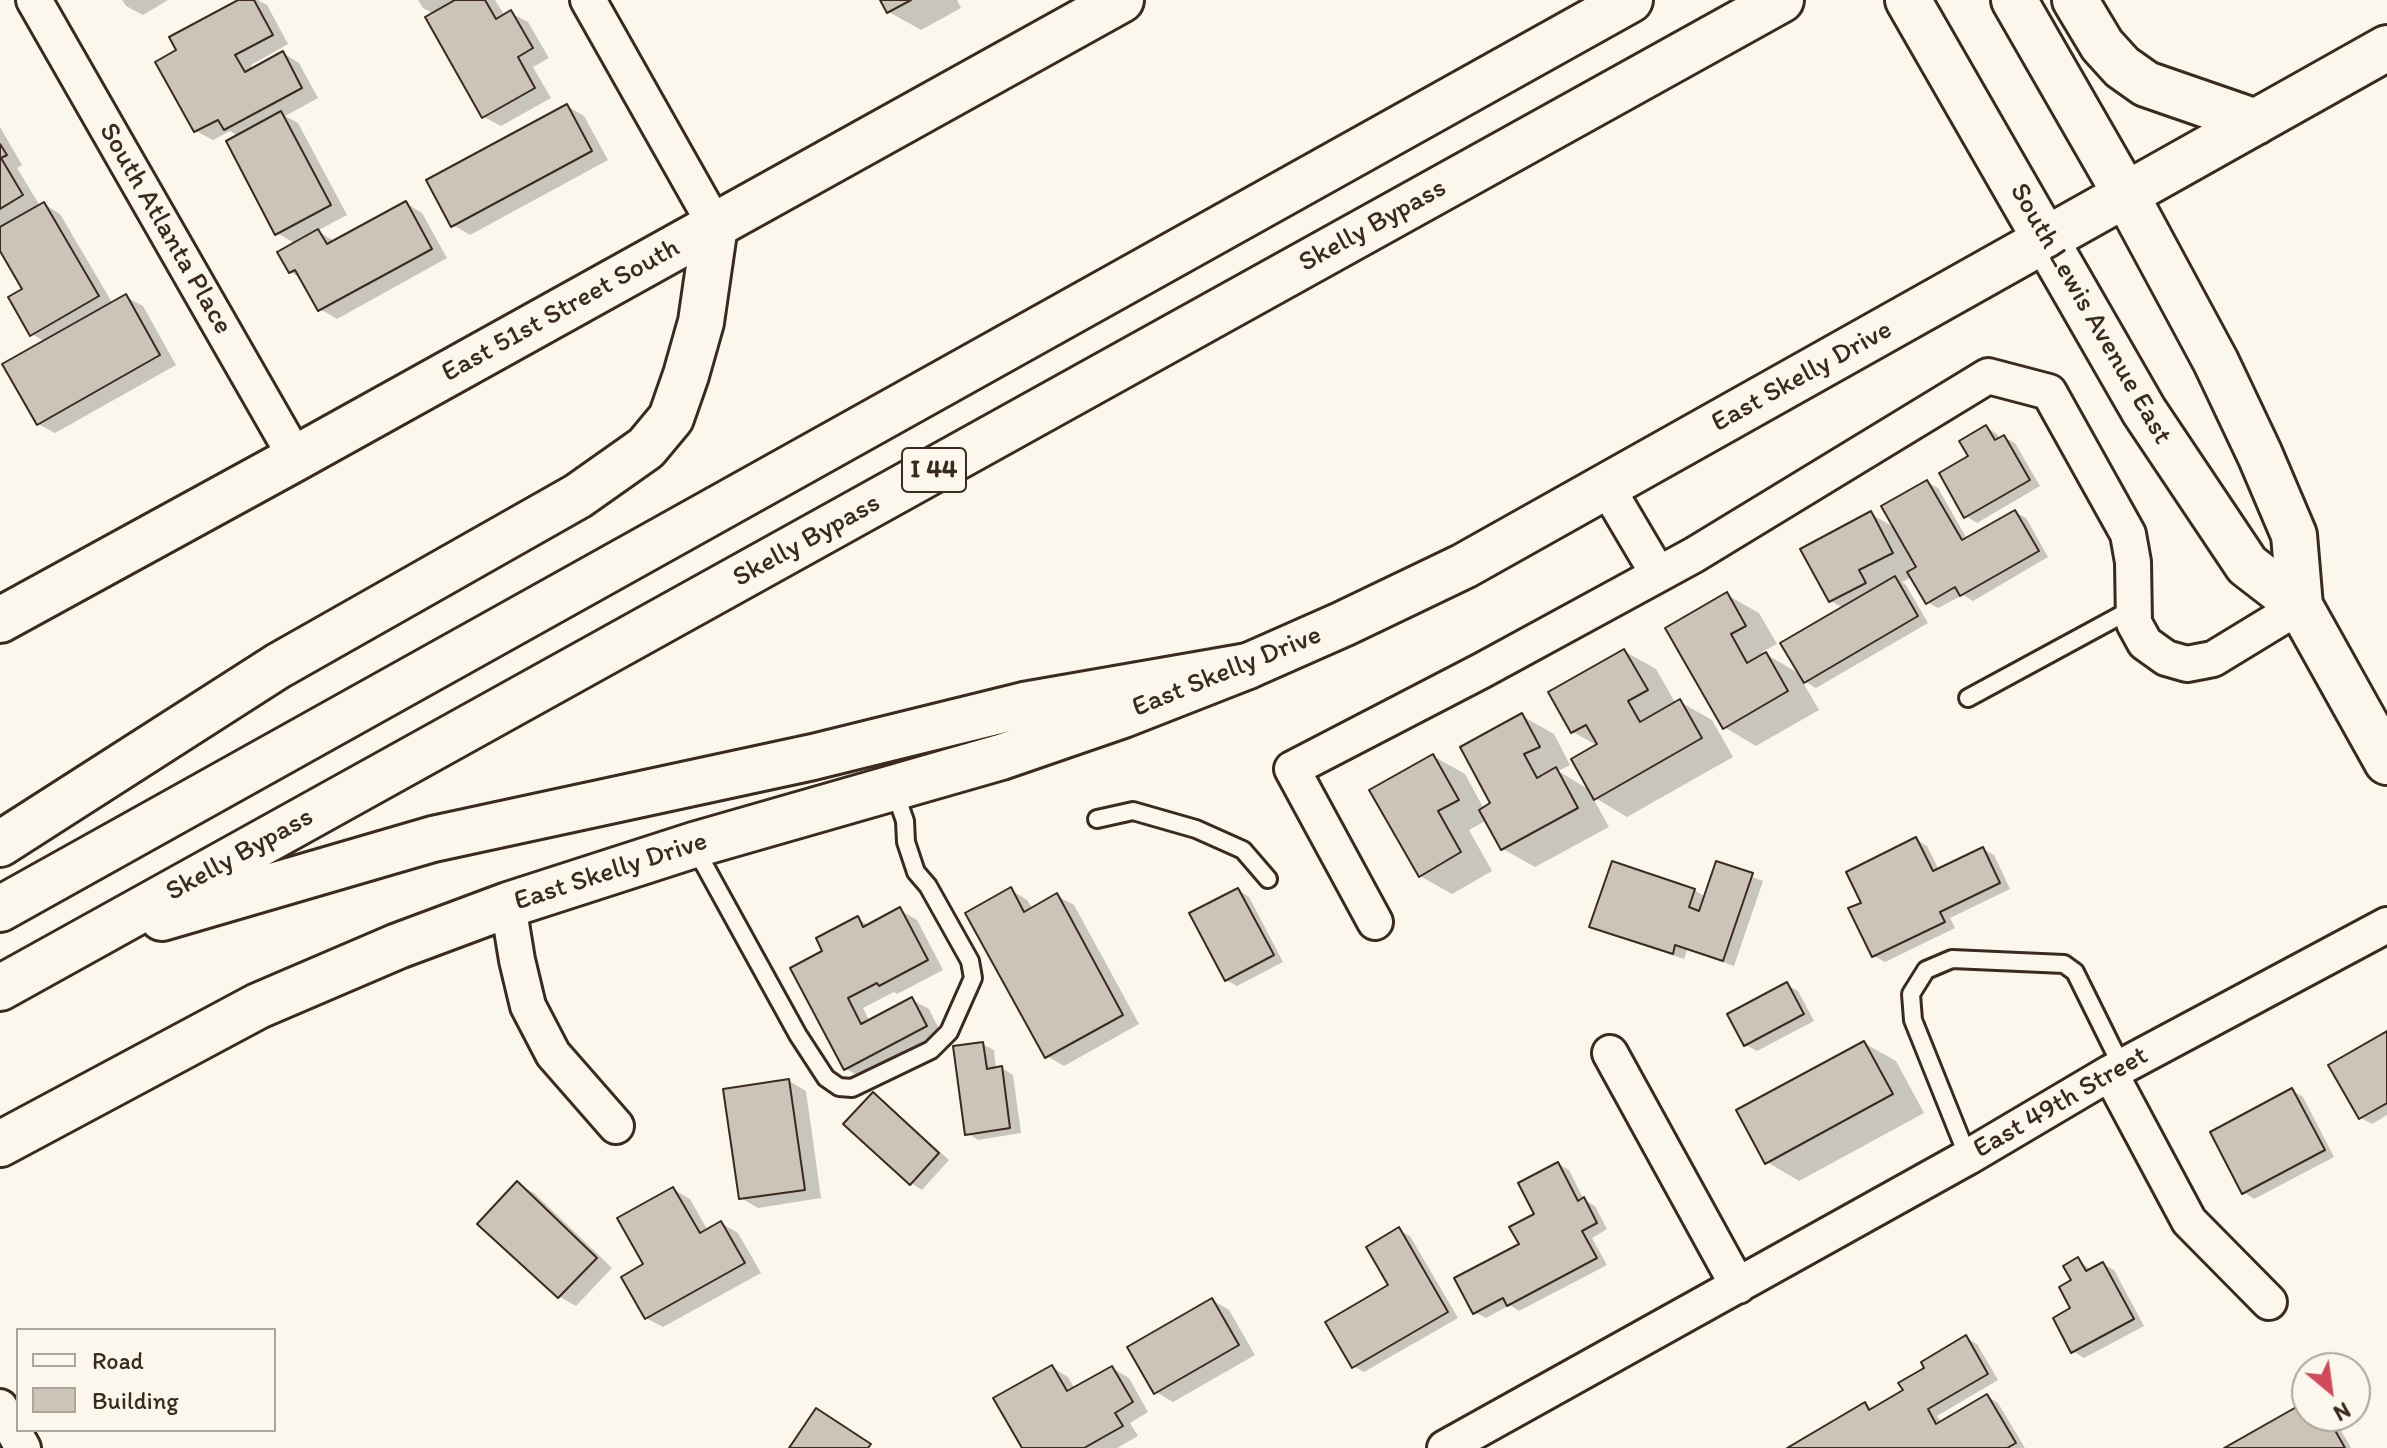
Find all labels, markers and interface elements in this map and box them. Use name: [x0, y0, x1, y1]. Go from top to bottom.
street label: South Atlanta Place: [91, 117, 239, 341]
street label: Skelly Bypass: [1294, 172, 1452, 280]
street label: South Lewis Avenue East: [2001, 178, 2179, 450]
street label: East 51st Street South: [436, 232, 686, 390]
street label: East Skelly Drive: [1706, 314, 1898, 440]
road number: I 44: [902, 448, 966, 492]
street label: Skelly Bypass: [728, 487, 886, 595]
street label: East Skelly Drive: [1128, 619, 1326, 725]
street label: Skelly Bypass: [161, 801, 319, 909]
street label: East Skelly Drive: [510, 825, 712, 919]
street label: East 49th Street: [1968, 1039, 2154, 1167]
legend: [16, 1328, 276, 1432]
text: Road: [92, 1346, 144, 1375]
north arrow: [2291, 1352, 2371, 1432]
text: Building: [92, 1386, 179, 1415]
text: N: [2329, 1396, 2355, 1427]

